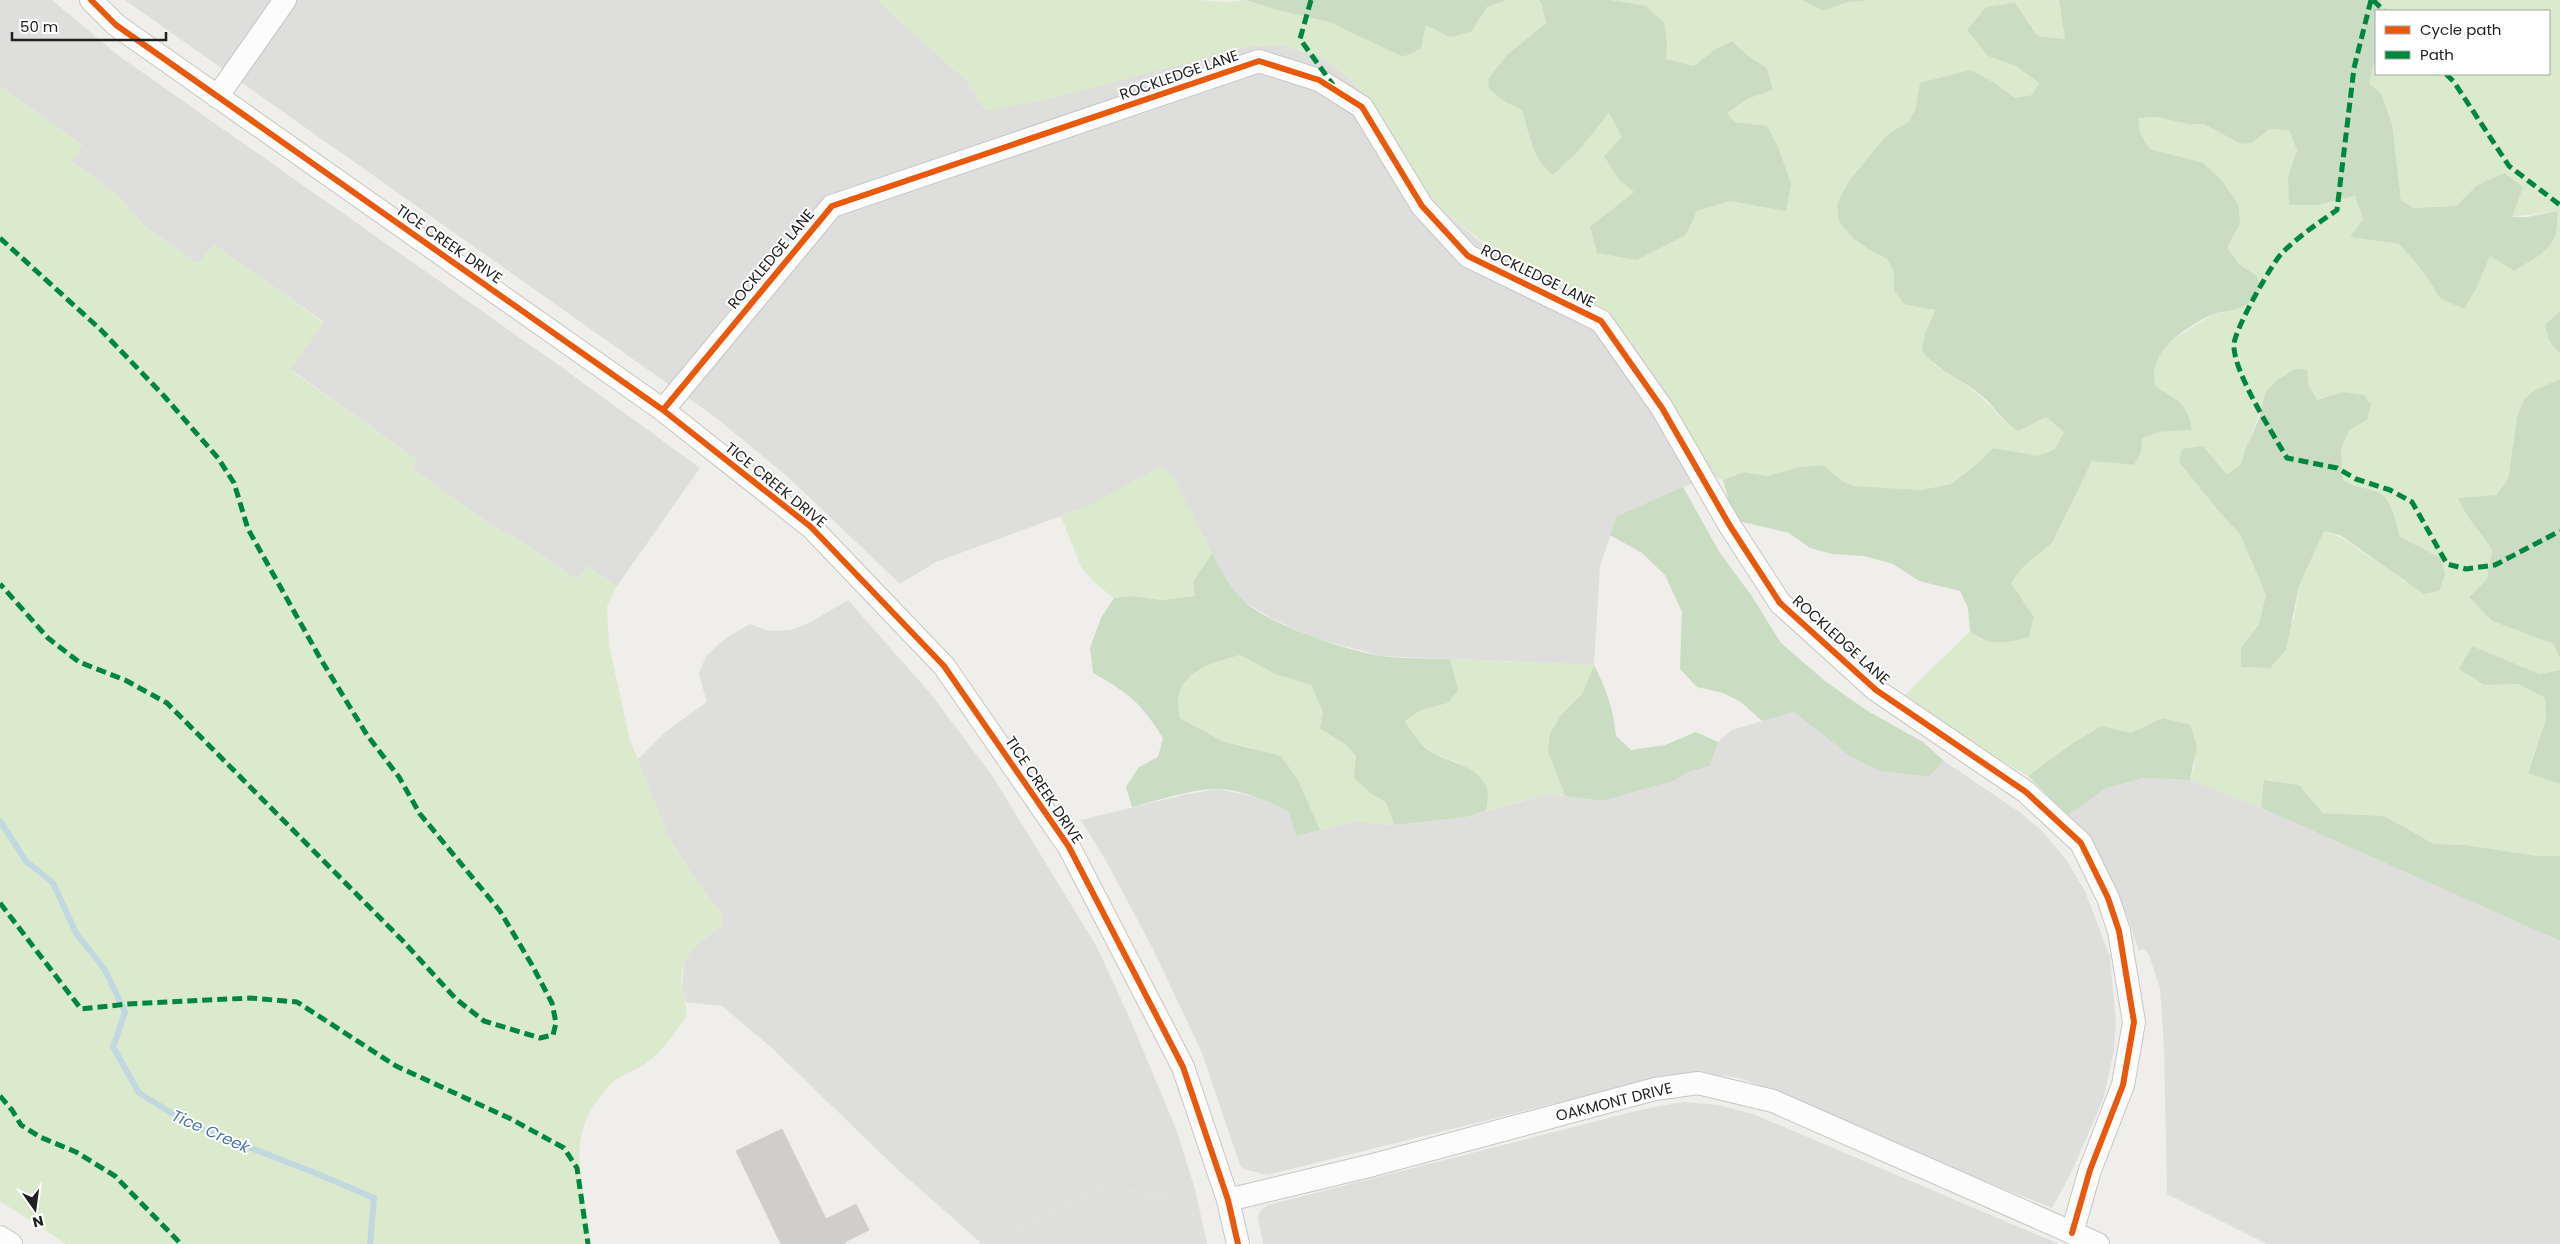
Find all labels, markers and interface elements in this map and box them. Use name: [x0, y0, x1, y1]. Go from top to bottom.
scale bar: [12, 10, 166, 42]
legend: [2375, 10, 2550, 75]
text: 50 m: [20, 16, 58, 37]
text: Cycle path: [2420, 19, 2501, 40]
street label: ROCKLEDGE LANE: [1117, 44, 1241, 105]
text: Path: [2420, 44, 2454, 65]
street label: TICE CREEK DRIVE: [392, 199, 507, 288]
street label: ROCKLEDGE LANE: [723, 204, 819, 313]
street label: ROCKLEDGE LANE: [1478, 239, 1599, 312]
street label: TICE CREEK DRIVE: [721, 437, 832, 532]
street label: ROCKLEDGE LANE: [1788, 590, 1895, 689]
street label: TICE CREEK DRIVE: [1001, 732, 1088, 848]
street label: OAKMONT DRIVE: [1553, 1077, 1674, 1126]
water label: Tice Creek: [168, 1104, 254, 1159]
north arrow: [10, 1184, 60, 1234]
text: N: [31, 1211, 46, 1233]

